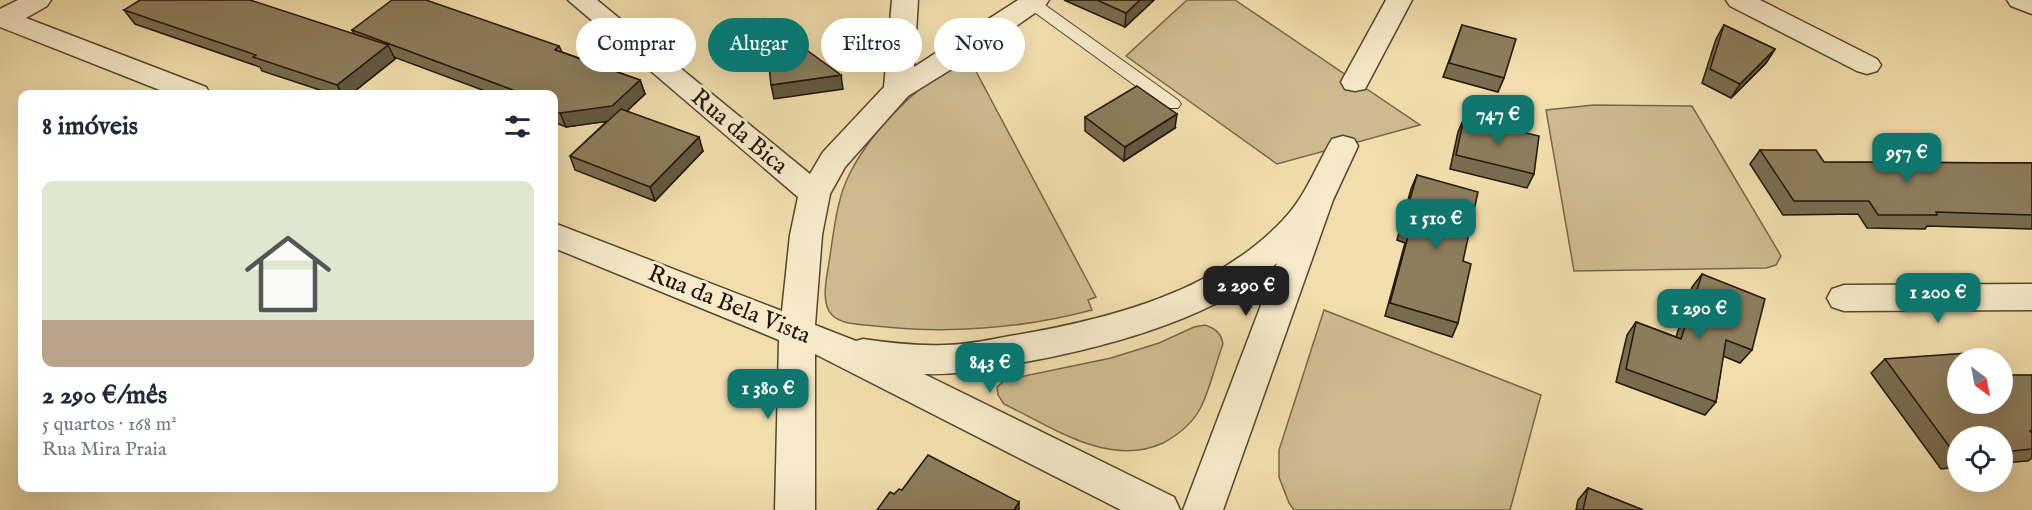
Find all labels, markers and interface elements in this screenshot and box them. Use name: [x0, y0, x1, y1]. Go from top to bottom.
chip: Comprar: [576, 18, 696, 72]
chip: Alugar: [708, 18, 809, 72]
chip: Filtros: [821, 18, 922, 72]
chip: Novo: [934, 18, 1025, 72]
street label: Rua da Bica: [684, 82, 794, 182]
pin: 747 €: [1456, 95, 1540, 146]
text: 747 €: [1476, 102, 1520, 127]
text: 8 imóveis: [42, 110, 138, 143]
icon: filters: [501, 110, 534, 143]
pin: 957 €: [1865, 133, 1949, 184]
text: 957 €: [1886, 140, 1928, 165]
pin: 1 510 €: [1381, 199, 1491, 250]
text: 1 510 €: [1410, 206, 1462, 231]
icon: home: [234, 220, 342, 328]
street label: Rua da Bela Vista: [643, 258, 816, 352]
pin: 2 290 €: [1191, 266, 1301, 317]
text: 2 290 €: [1217, 273, 1275, 298]
pin: 1 200 €: [1883, 273, 1993, 324]
text: 1 200 €: [1910, 280, 1966, 305]
pin: 1 290 €: [1644, 289, 1754, 340]
text: 1 290 €: [1671, 296, 1727, 321]
pin: 843 €: [948, 343, 1032, 394]
north arrow: [1947, 348, 2013, 414]
map controls: [1947, 348, 2013, 492]
text: 843 €: [969, 350, 1011, 375]
pin: 1 380 €: [713, 369, 823, 420]
text: 1 380 €: [741, 376, 795, 401]
text: 2 290 €/mês: [42, 379, 167, 412]
text: 5 quartos · 168 m²: [42, 412, 177, 437]
button: locate: [1947, 426, 2013, 492]
text: Rua Mira Praia: [42, 437, 167, 462]

